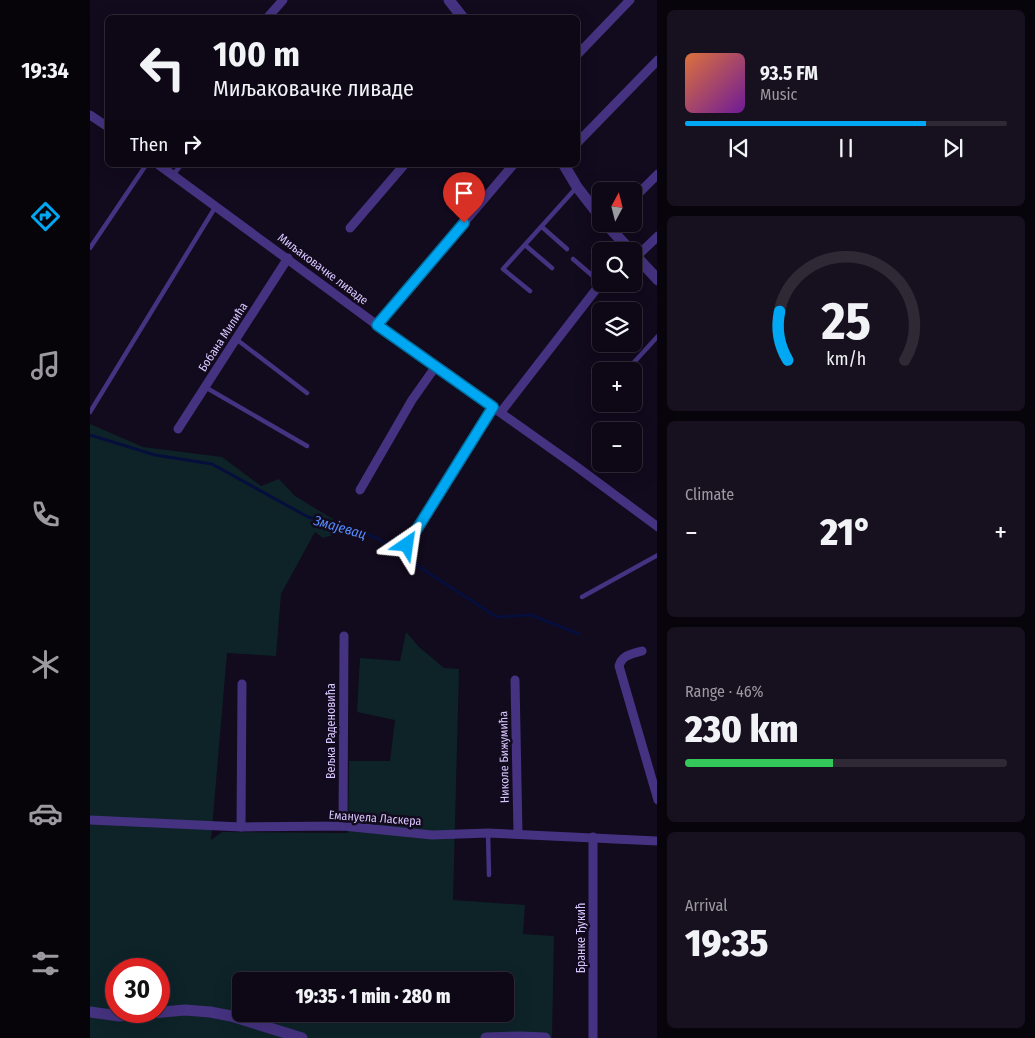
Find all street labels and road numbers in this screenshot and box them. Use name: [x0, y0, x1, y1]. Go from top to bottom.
street label: Миљаковачке ливаде: [275, 230, 371, 308]
street label: Бобана Милића: [195, 300, 251, 374]
street label: Вељка Раденовића: [324, 683, 338, 779]
street label: Николе Бижумића: [496, 711, 512, 803]
street label: Емануела Ласкера: [328, 808, 422, 828]
street label: Бранке Ђукић: [574, 903, 588, 973]

